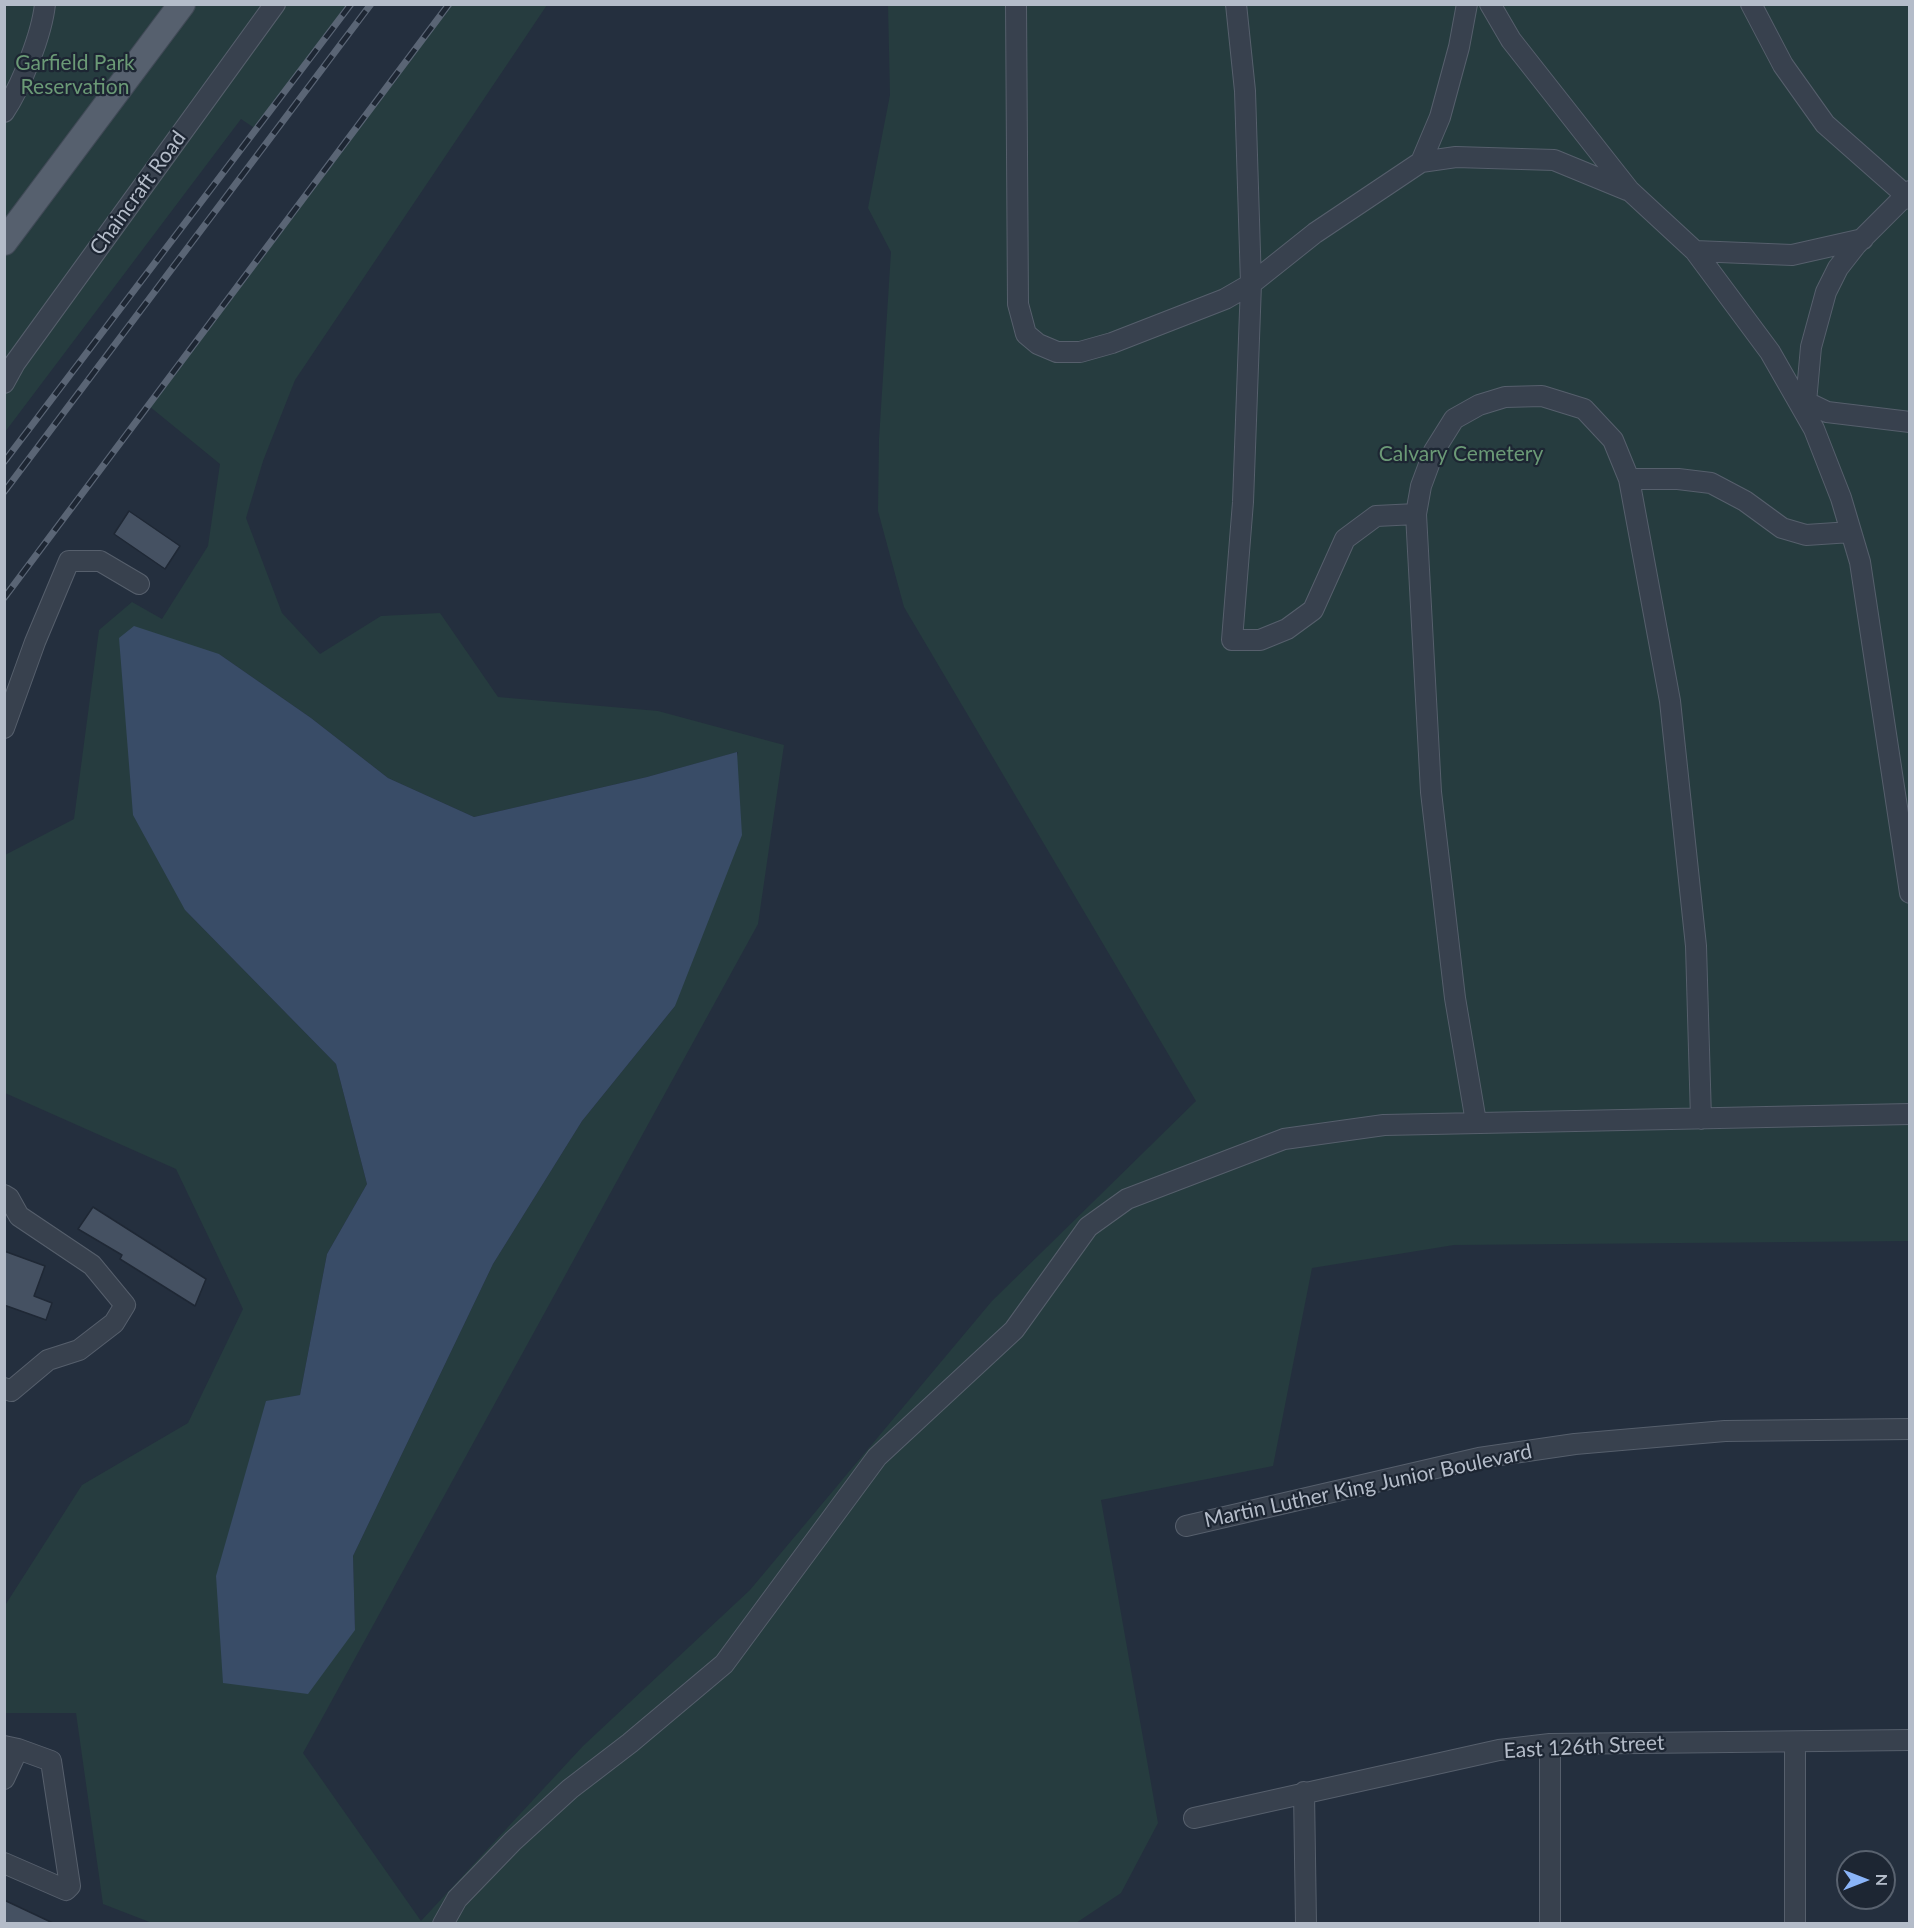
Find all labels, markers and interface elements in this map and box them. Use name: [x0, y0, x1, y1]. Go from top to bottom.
park label: Garfield Park Reservation: [15, 50, 135, 100]
street label: Chaincraft Road: [85, 126, 191, 260]
park label: Calvary Cemetery: [1379, 441, 1543, 467]
street label: Martin Luther King Junior Boulevard: [1202, 1439, 1534, 1533]
street label: East 126th Street: [1503, 1730, 1665, 1764]
north arrow: [1836, 1850, 1896, 1910]
text: N: [1873, 1874, 1892, 1886]

